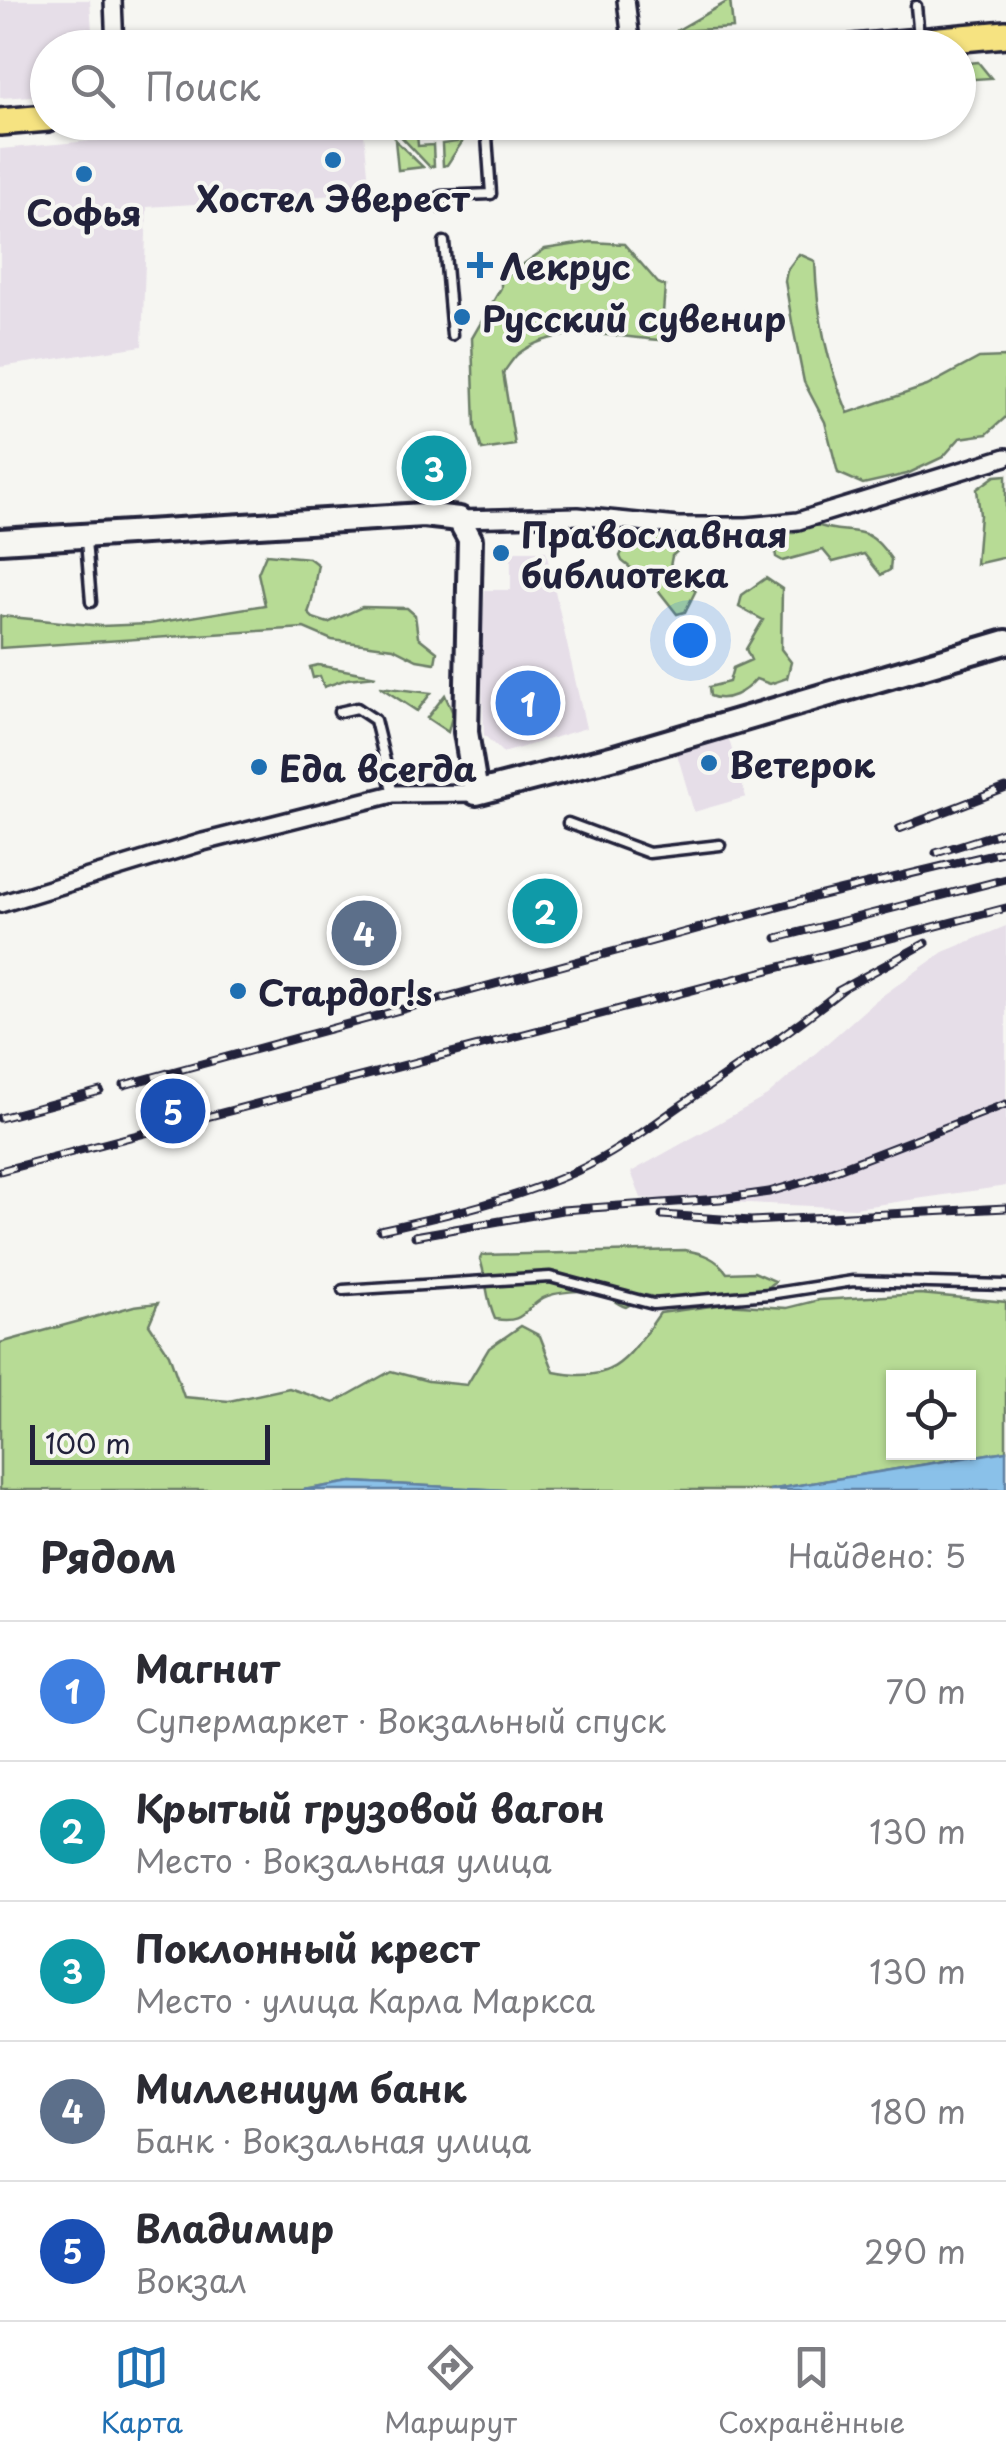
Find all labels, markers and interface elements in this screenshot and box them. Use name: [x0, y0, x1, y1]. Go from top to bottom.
search box: [30, 30, 976, 140]
text: Поиск: [145, 57, 260, 114]
icon: search: [65, 58, 120, 113]
marker: Хостел Эверест: [322, 149, 344, 171]
marker: Софья: [73, 163, 95, 185]
place label: Хостел Эверест: [196, 171, 471, 224]
place label: Софья: [26, 185, 142, 238]
place label: Лекрус: [500, 239, 631, 292]
marker: Лекрус: [469, 254, 491, 276]
place label: Русский сувенир: [482, 291, 786, 344]
marker: Русский сувенир: [451, 306, 473, 328]
pin: 3: [402, 430, 466, 506]
place label: Православная библиотека: [521, 507, 788, 600]
marker: Православная библиотека: [490, 542, 512, 564]
your location: [665, 615, 716, 666]
pin: 1: [496, 666, 560, 740]
place label: Ветерок: [729, 737, 876, 790]
place label: Еда всегда: [279, 741, 477, 794]
marker: Ветерок: [698, 752, 720, 774]
marker: Еда всегда: [248, 756, 270, 778]
pin: 2: [512, 874, 578, 948]
pin: 4: [332, 896, 396, 970]
place label: Стардог!s: [258, 965, 433, 1018]
marker: Стардог!s: [227, 980, 249, 1002]
pin: 5: [140, 1074, 206, 1148]
map controls: [886, 1370, 976, 1460]
button: locate: [886, 1370, 976, 1460]
scale bar: [30, 1420, 270, 1464]
text: 100 m: [45, 1421, 131, 1464]
text: Рядом: [40, 1524, 177, 1587]
text: Найдено: 5: [788, 1531, 966, 1579]
text: Магнит: [135, 1639, 279, 1696]
text: 1: [65, 1667, 80, 1715]
text: 70 m: [886, 1667, 966, 1715]
text: Супермаркет · Вокзальный спуск: [135, 1696, 666, 1744]
text: Крытый грузовой вагон: [135, 1779, 605, 1836]
text: 2: [61, 1807, 84, 1855]
text: 130 m: [869, 1807, 966, 1855]
text: Место · Вокзальная улица: [135, 1836, 552, 1884]
text: Поклонный крест: [135, 1919, 480, 1976]
text: 3: [62, 1947, 83, 1995]
text: 130 m: [869, 1947, 966, 1995]
text: Место · улица Карла Маркса: [135, 1976, 595, 2024]
text: Миллениум банк: [135, 2059, 466, 2116]
text: 4: [62, 2087, 83, 2135]
text: 180 m: [870, 2087, 966, 2135]
text: Банк · Вокзальная улица: [135, 2116, 531, 2164]
text: Владимир: [135, 2199, 334, 2256]
text: 5: [62, 2227, 83, 2275]
text: 290 m: [864, 2227, 966, 2275]
text: Вокзал: [135, 2256, 247, 2304]
tab: Карта: [101, 2340, 183, 2443]
tab: Маршрут: [384, 2340, 517, 2443]
tab: Сохранённые: [718, 2340, 905, 2443]

